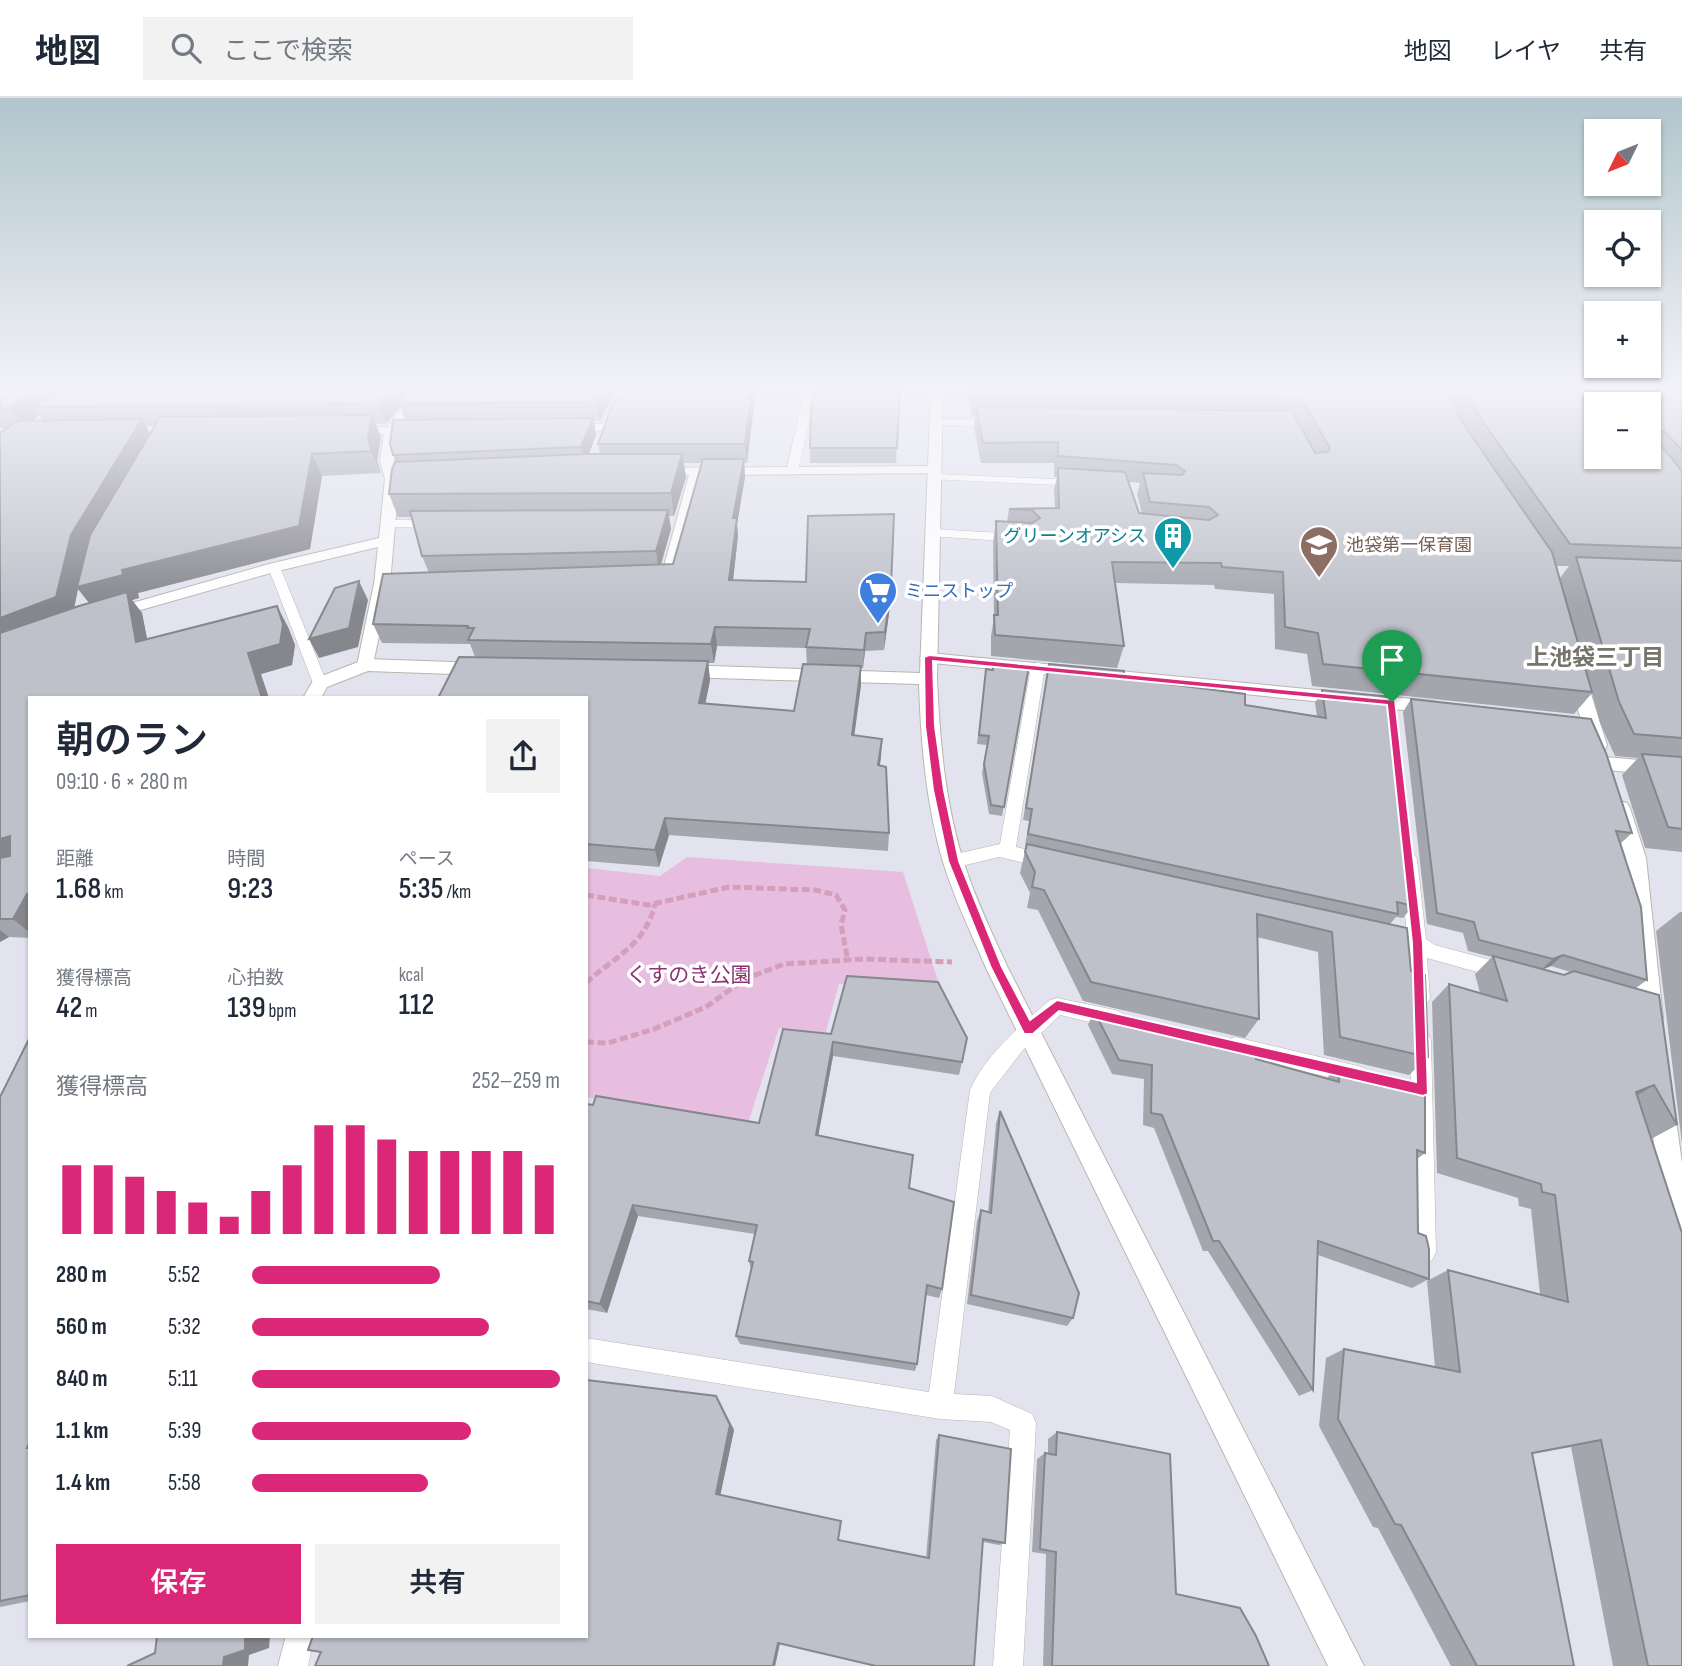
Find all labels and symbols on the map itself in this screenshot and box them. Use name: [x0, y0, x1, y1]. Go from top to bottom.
north arrow: [1584, 119, 1661, 196]
building icon: グリーンオアシス: [1152, 515, 1194, 570]
school or university icon: 池袋第一保育園: [1298, 524, 1340, 579]
place label: グリーンオアシス: [1004, 526, 1146, 547]
place label: 池袋第一保育園: [1346, 535, 1472, 556]
supermarket icon: ミニストップ: [857, 570, 899, 625]
place label: ミニストップ: [905, 581, 1013, 602]
pin: [1362, 630, 1422, 702]
district label: 上池袋三丁目: [1526, 644, 1664, 672]
park label: くすのき公園: [626, 963, 752, 988]

